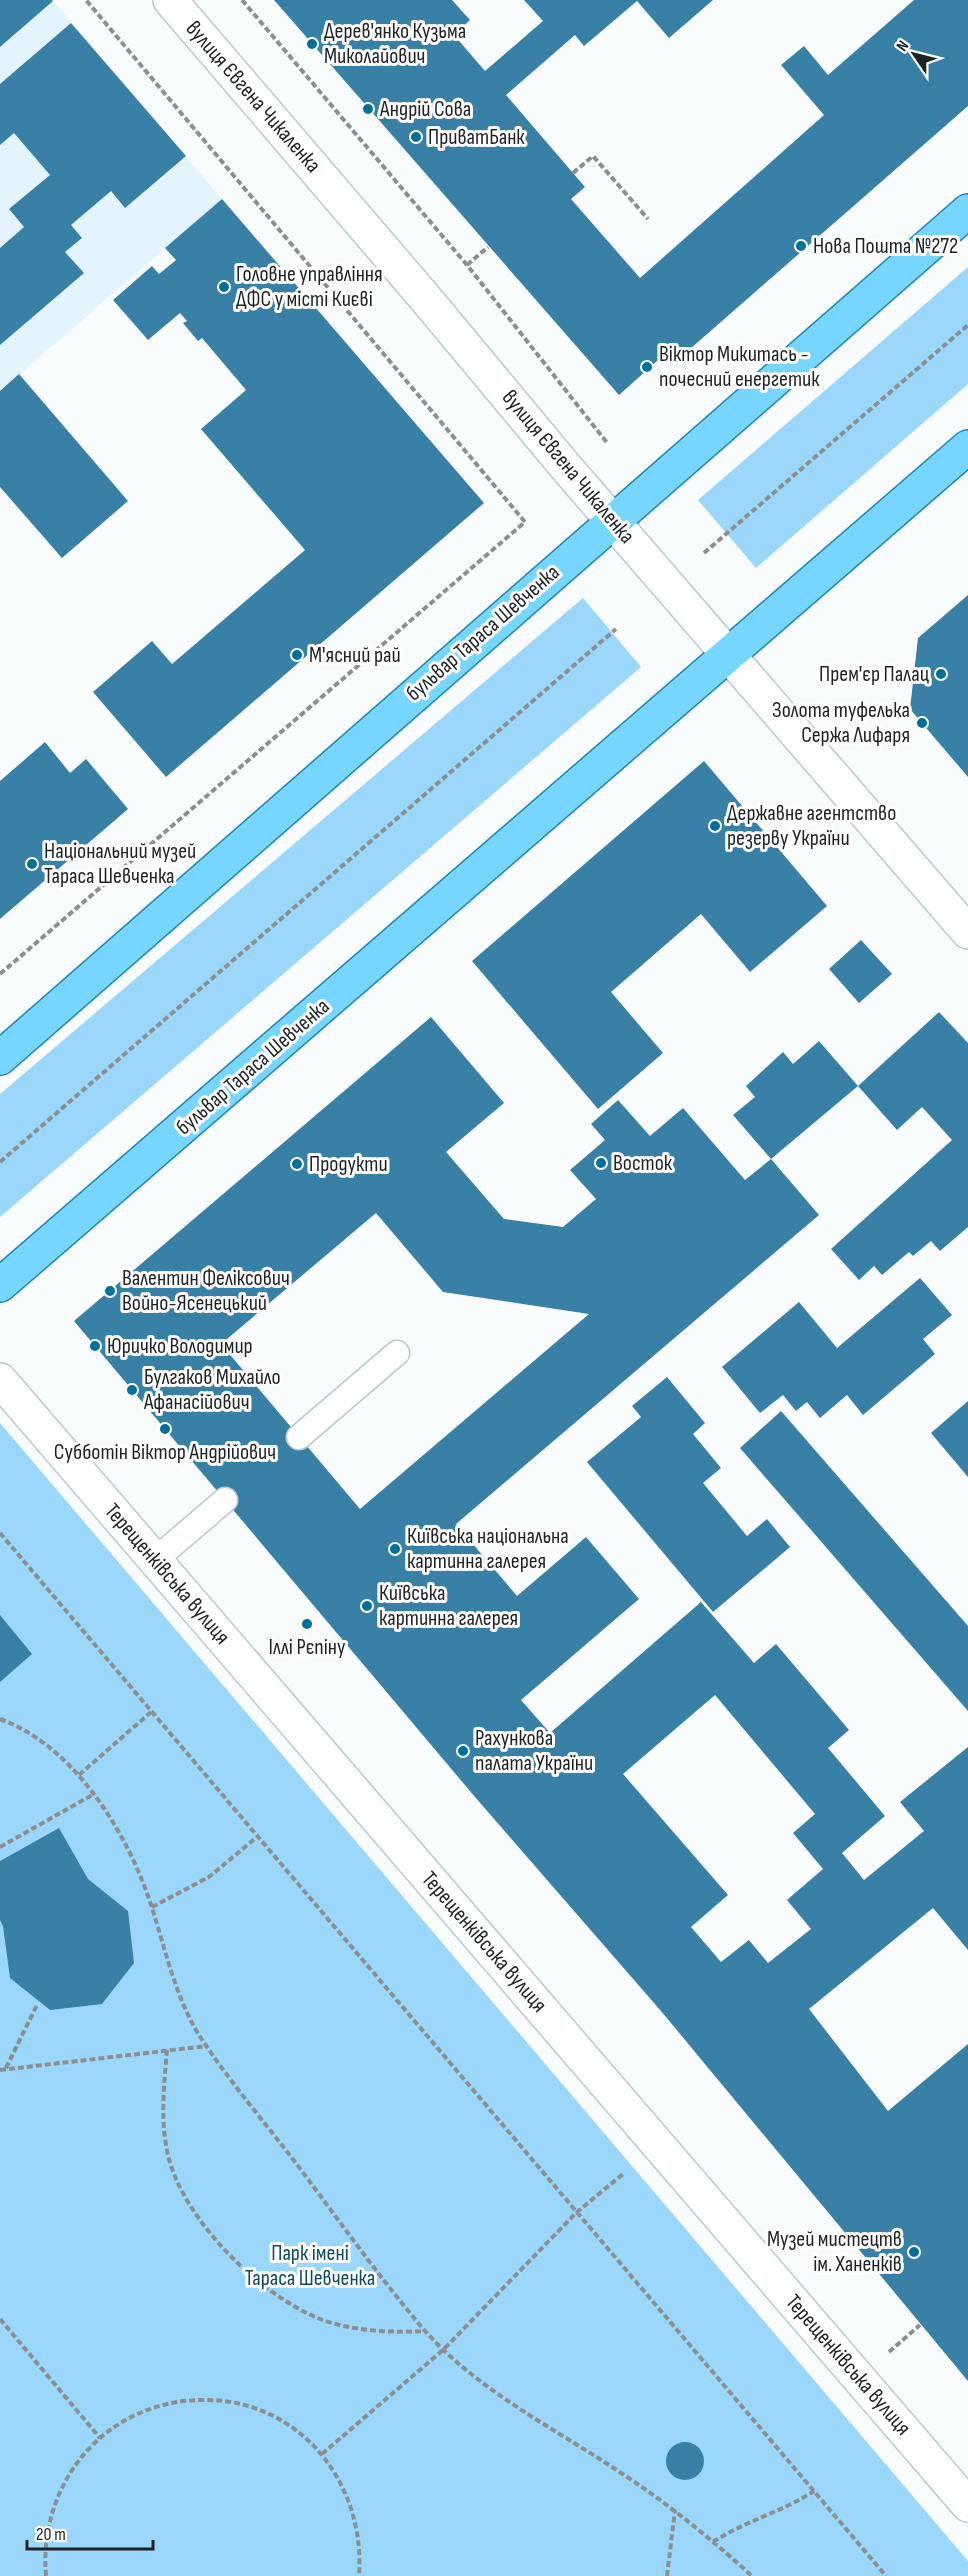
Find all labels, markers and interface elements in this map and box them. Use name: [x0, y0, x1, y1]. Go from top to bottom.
street label: вулиця Євгена Чикаленка: [180, 16, 326, 178]
place label: Дерев'янко Кузьма Миколайович: [324, 18, 466, 70]
north arrow: [884, 24, 944, 84]
marker: Дерев'янко Кузьма Миколайович: [305, 37, 319, 51]
text: N: [893, 37, 913, 55]
place label: Андрій Сова: [379, 96, 471, 123]
marker: Андрій Сова: [361, 102, 375, 116]
place label: ПриватБанк: [428, 124, 525, 151]
marker: ПриватБанк: [409, 130, 423, 144]
place label: Нова Пошта №272: [813, 233, 958, 260]
marker: Нова Пошта №272: [794, 239, 808, 253]
place label: Головне управління ДФС у місті Києві: [236, 261, 383, 313]
marker: Головне управління ДФС у місті Києві: [217, 280, 231, 294]
place label: Віктор Микитась - почесний енергетик: [659, 341, 820, 393]
marker: Віктор Микитась - почесний енергетик: [640, 360, 654, 374]
street label: вулиця Євгена Чикаленка: [496, 385, 640, 549]
street label: бульвар Тараса Шевченка: [401, 559, 565, 707]
place label: М'ясний рай: [309, 642, 401, 669]
marker: М'ясний рай: [290, 648, 304, 662]
place label: Прем'єр Палац: [819, 661, 929, 688]
marker: Прем'єр Палац: [934, 667, 948, 681]
place label: Золота туфелька Сержа Лифаря: [772, 697, 910, 749]
marker: Золота туфелька Сержа Лифаря: [915, 716, 929, 730]
place label: Державне агентство резерву України: [727, 800, 896, 852]
marker: Державне агентство резерву України: [708, 819, 722, 833]
place label: Національний музей Тараса Шевченка: [44, 838, 196, 890]
marker: Національний музей Тараса Шевченка: [25, 857, 39, 871]
street label: бульвар Тараса Шевченка: [171, 993, 335, 1141]
place label: Восток: [613, 1150, 673, 1177]
place label: Продукти: [309, 1151, 388, 1178]
marker: Восток: [594, 1156, 608, 1170]
marker: Продукти: [290, 1157, 304, 1171]
place label: Валентин Феліксович Войно-Ясенецький: [122, 1265, 290, 1317]
marker: Валентин Феліксович Войно-Ясенецький: [103, 1284, 117, 1298]
place label: Юричко Володимир: [107, 1333, 253, 1360]
marker: Юричко Володимир: [88, 1339, 102, 1353]
place label: Булгаков Михайло Афанасійович: [143, 1364, 281, 1416]
marker: Булгаков Михайло Афанасійович: [125, 1383, 139, 1397]
marker: Субботін Віктор Андрійович: [158, 1422, 172, 1436]
place label: Субботін Віктор Андрійович: [54, 1439, 276, 1466]
street label: Терещенківська вулиця: [98, 1498, 236, 1650]
place label: Київська національна картинна галерея: [407, 1523, 569, 1575]
marker: Київська національна картинна галерея: [388, 1542, 402, 1556]
place label: Київська картинна галерея: [379, 1580, 518, 1632]
marker: Київська картинна галерея: [360, 1599, 374, 1613]
marker: Іллі Рєпіну: [300, 1617, 314, 1631]
place label: Іллі Рєпіну: [269, 1634, 346, 1661]
place label: Рахункова палата України: [475, 1725, 593, 1777]
marker: Рахункова палата України: [456, 1744, 470, 1758]
street label: Терещенківська вулиця: [415, 1866, 553, 2018]
place label: Музей мистецтв ім. Ханенків: [767, 2226, 902, 2278]
park label: Парк імені Тараса Шевченка: [245, 2240, 375, 2292]
marker: Музей мистецтв ім. Ханенків: [907, 2245, 921, 2259]
street label: Терещенківська вулиця: [779, 2289, 917, 2441]
scale bar: [27, 2513, 153, 2551]
text: 20 m: [36, 2524, 66, 2545]

